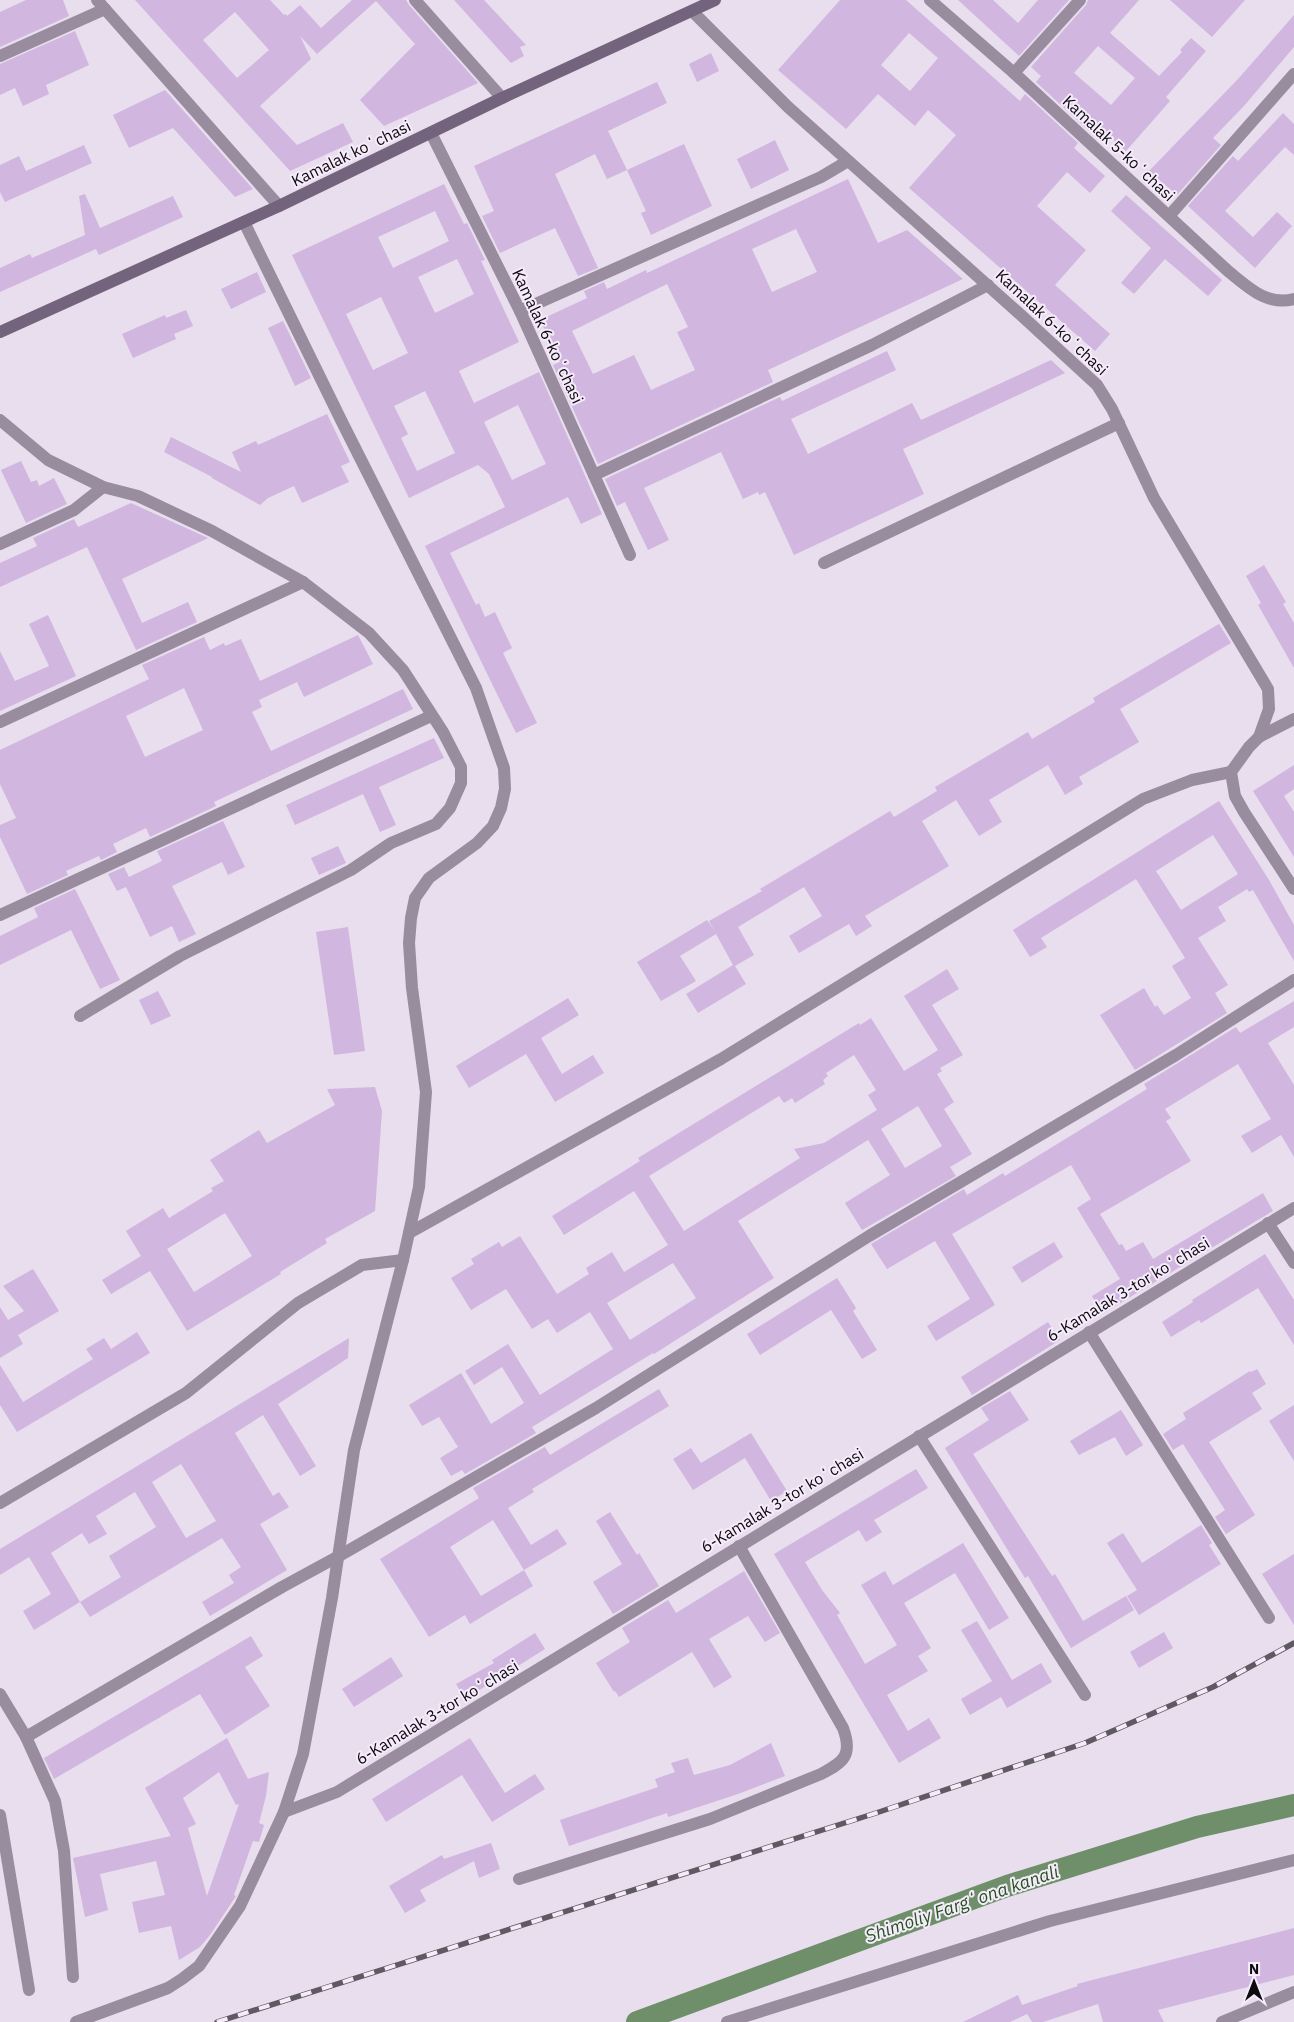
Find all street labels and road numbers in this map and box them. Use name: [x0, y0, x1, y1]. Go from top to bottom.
street label: Kamalak 5-koʻchasi: [1059, 91, 1179, 205]
street label: Kamalak koʻchasi: [288, 115, 414, 191]
street label: Kamalak 6-koʻchasi: [992, 265, 1112, 379]
street label: Kamalak 6-koʻchasi: [508, 266, 588, 406]
street label: 6-Kamalak 3-tor koʻchasi: [1043, 1232, 1213, 1346]
street label: 6-Kamalak 3-tor koʻchasi: [697, 1443, 867, 1557]
street label: 6-Kamalak 3-tor koʻchasi: [352, 1655, 522, 1769]

